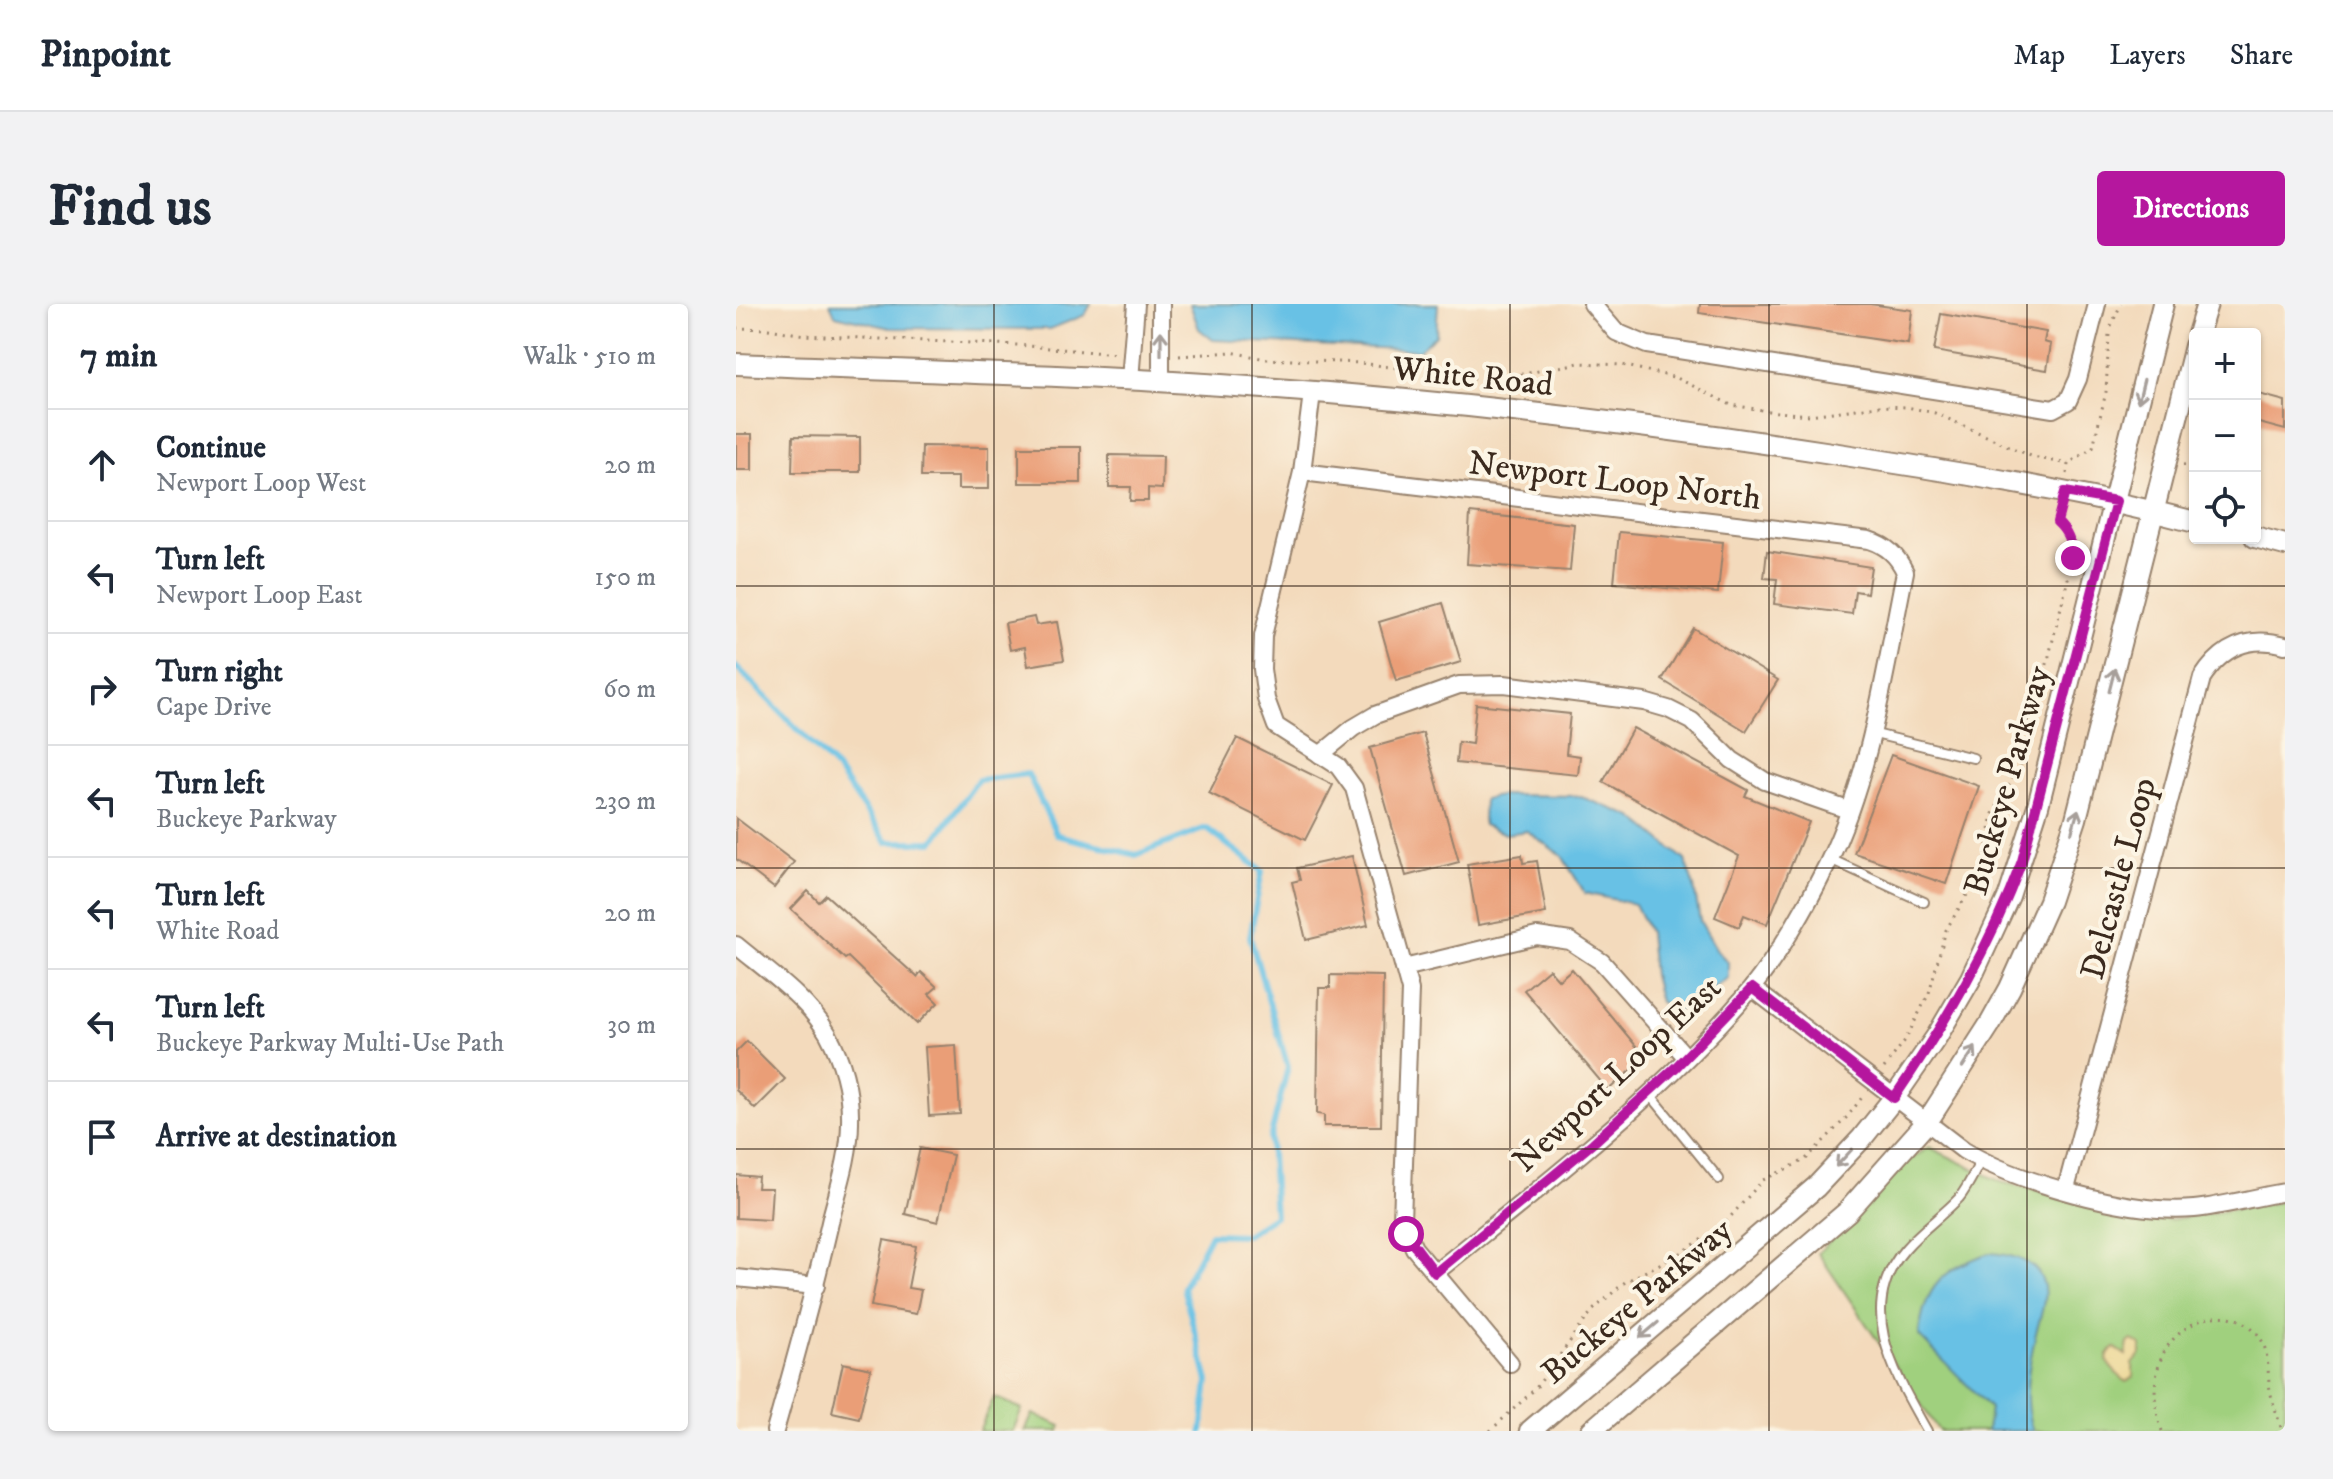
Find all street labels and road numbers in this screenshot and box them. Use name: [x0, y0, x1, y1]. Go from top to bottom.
street label: White Road: [1389, 348, 1555, 406]
street label: Newport Loop North: [1466, 442, 1764, 520]
street label: Buckeye Parkway: [1955, 660, 2061, 900]
street label: Delcastle Loop: [2072, 773, 2166, 984]
street label: Newport Loop East: [1504, 967, 1731, 1182]
street label: Buckeye Parkway: [1533, 1209, 1742, 1394]

